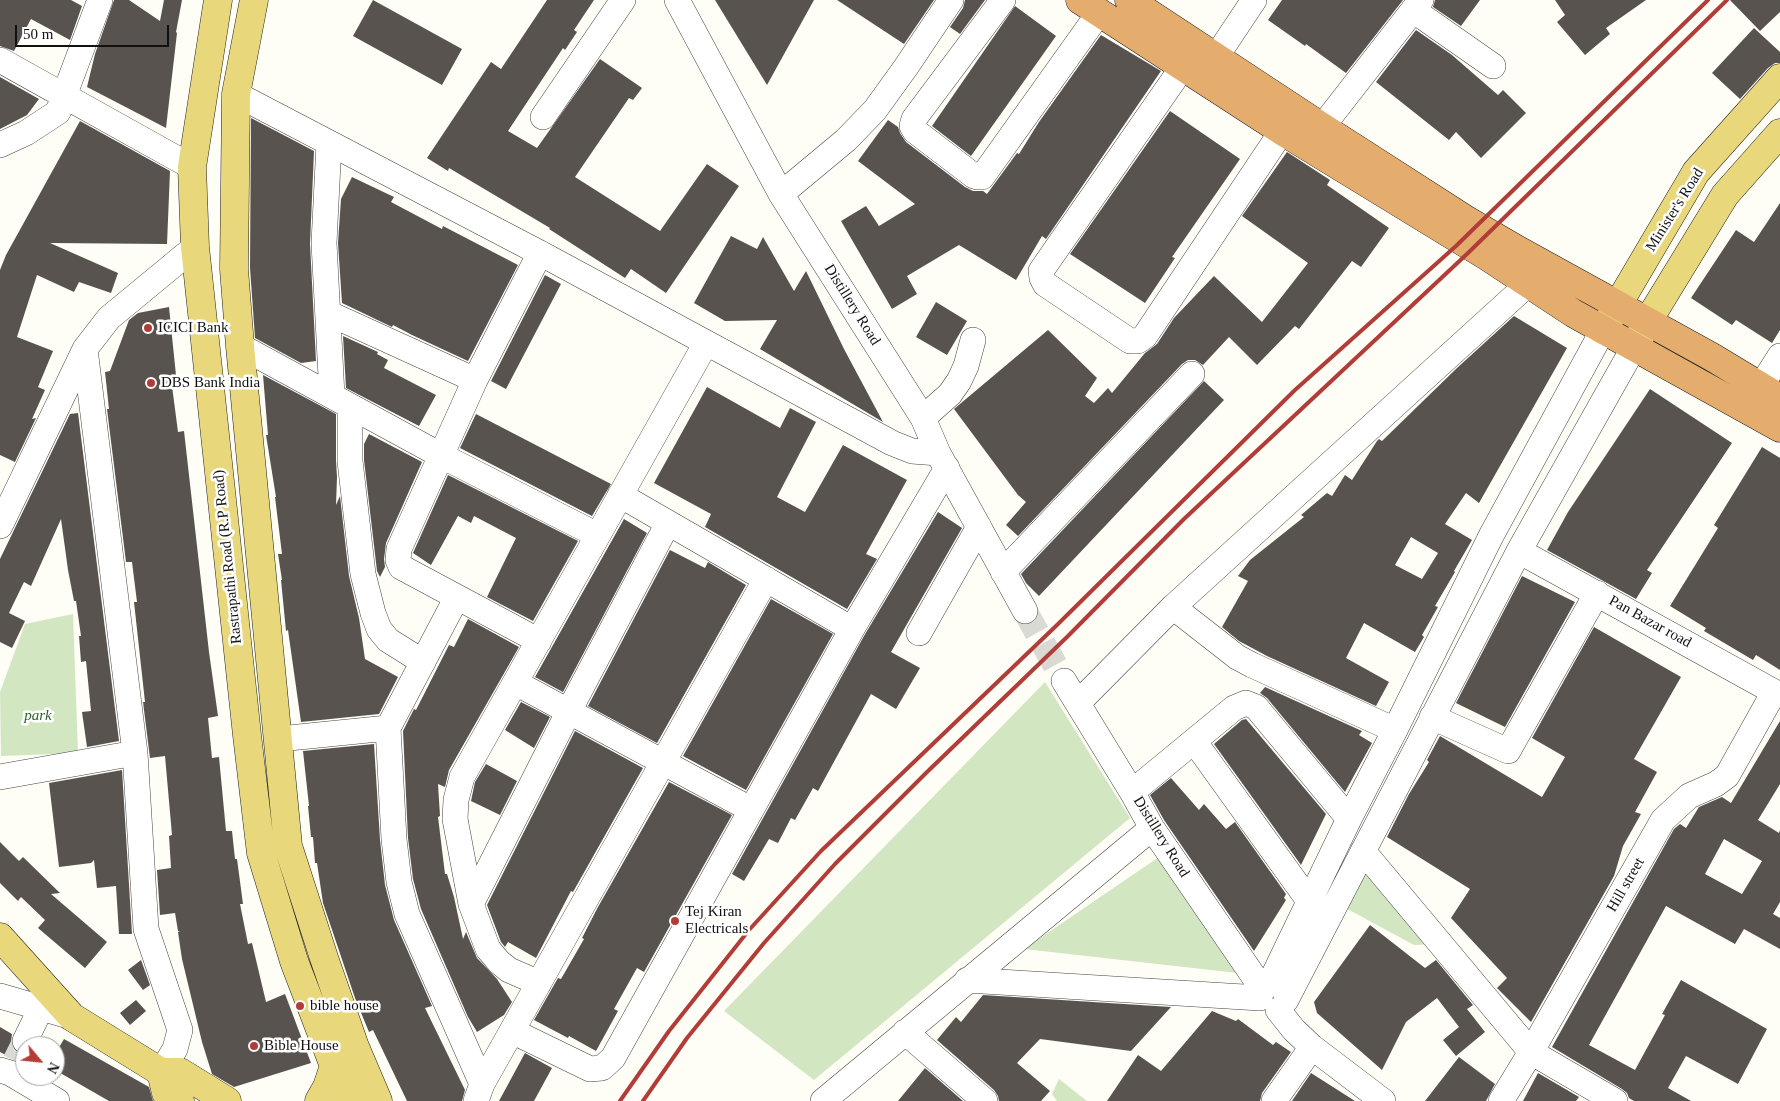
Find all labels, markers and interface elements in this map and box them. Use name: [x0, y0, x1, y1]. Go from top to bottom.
scale bar: [18, 15, 171, 47]
text: 50 m: [23, 26, 53, 42]
street label: Minister's Road: [1642, 165, 1708, 255]
street label: Distillery Road: [820, 261, 884, 349]
place label: ICICI Bank: [158, 319, 228, 337]
marker: ICICI Bank: [142, 322, 154, 334]
place label: DBS Bank India: [161, 374, 260, 392]
marker: DBS Bank India: [145, 377, 157, 389]
street label: Rastrapathi Road (R.P Road): [210, 469, 246, 645]
street label: Pan Bazar road: [1606, 592, 1694, 652]
park label: park: [24, 707, 52, 725]
street label: Distillery Road: [1129, 793, 1193, 881]
street label: Hill street: [1603, 855, 1649, 915]
place label: Tej Kiran Electricals: [685, 903, 748, 938]
marker: Tej Kiran Electricals: [669, 915, 681, 927]
place label: bible house: [310, 997, 379, 1015]
marker: bible house: [294, 1000, 306, 1012]
north arrow: [15, 1036, 65, 1086]
place label: Bible House: [264, 1037, 339, 1055]
marker: Bible House: [248, 1040, 260, 1052]
text: N: [44, 1060, 62, 1076]

